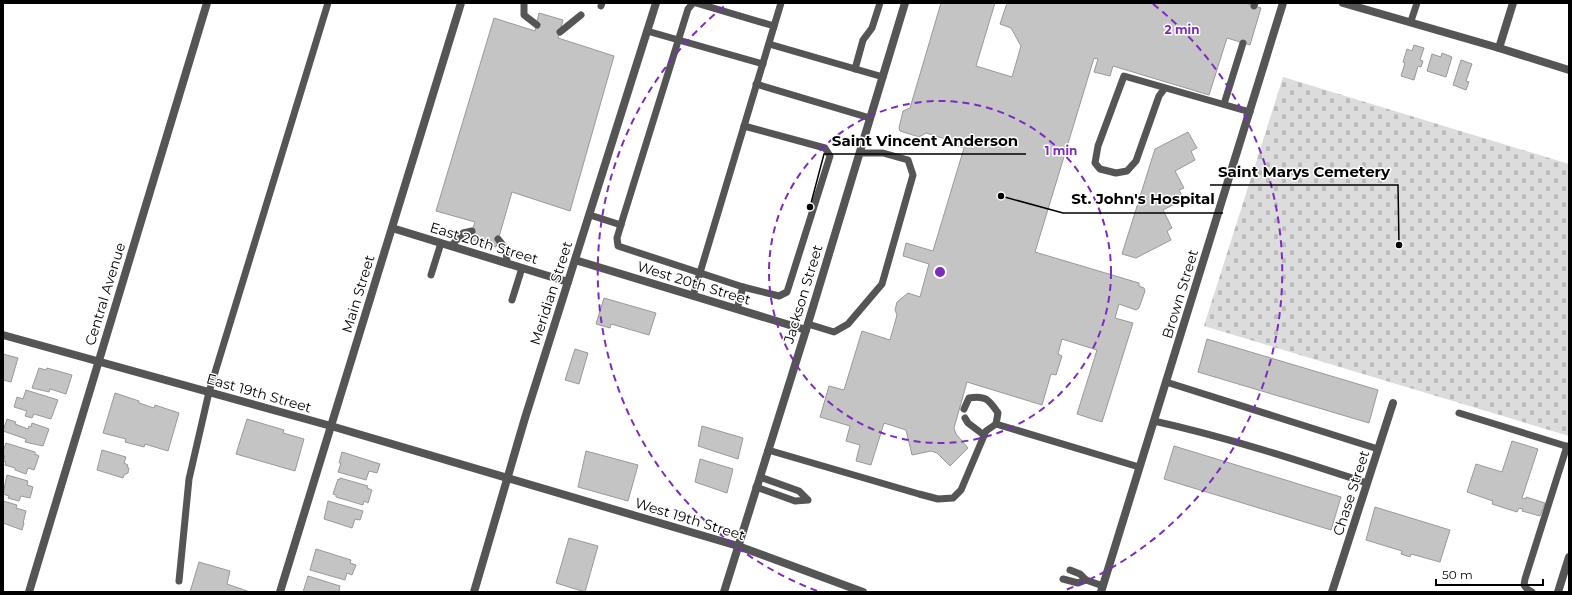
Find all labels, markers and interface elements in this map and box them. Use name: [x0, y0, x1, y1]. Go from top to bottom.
text: 2 min: [1165, 22, 1199, 37]
callout: Saint Vincent Anderson: [824, 127, 1026, 154]
text: Saint Vincent Anderson: [832, 131, 1018, 150]
text: 1 min: [1045, 143, 1077, 158]
callout: Saint Marys Cemetery: [1210, 158, 1398, 185]
text: Saint Marys Cemetery: [1218, 162, 1391, 181]
callout: St. John's Hospital: [1063, 186, 1223, 213]
text: St. John's Hospital: [1071, 189, 1215, 208]
street label: East 20th Street: [428, 218, 541, 268]
street label: Meridian Street: [526, 239, 576, 347]
street label: Central Avenue: [81, 240, 129, 348]
street label: Jackson Street: [779, 242, 827, 346]
street label: Brown Street: [1158, 247, 1202, 341]
street label: Main Street: [338, 252, 379, 335]
street label: West 20th Street: [635, 257, 753, 309]
centre of rings: [933, 265, 947, 279]
street label: East 19th Street: [204, 369, 314, 417]
street label: Chase Street: [1329, 448, 1373, 538]
street label: West 19th Street: [633, 494, 748, 544]
scale bar: [1436, 561, 1543, 587]
text: 50 m: [1442, 567, 1473, 582]

